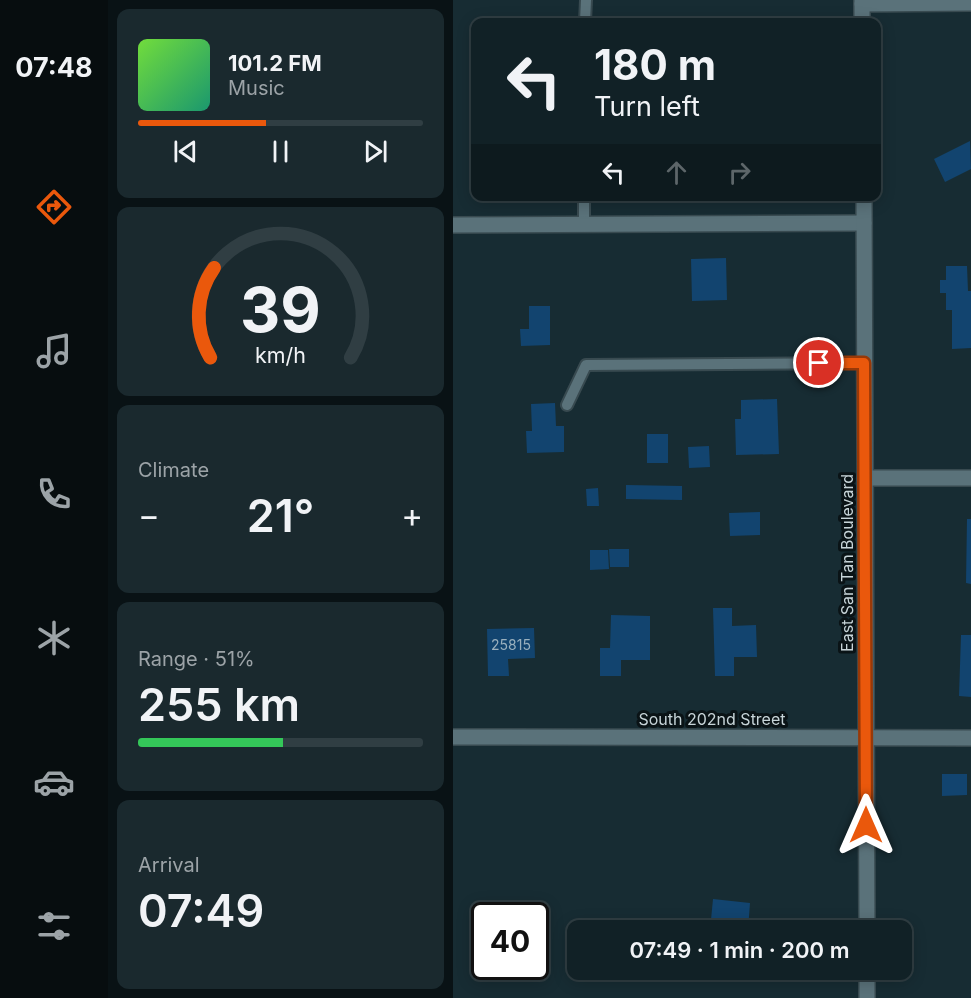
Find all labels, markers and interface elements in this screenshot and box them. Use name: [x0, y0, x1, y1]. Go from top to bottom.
text: 180 m: [594, 39, 716, 90]
icon: left: [495, 42, 573, 120]
text: 101.2 FM: [228, 50, 322, 76]
text: 07:48: [15, 51, 93, 84]
text: Music: [228, 76, 285, 100]
text: Turn left: [594, 90, 700, 123]
icon: previous: [169, 135, 202, 168]
icon: pause: [264, 135, 297, 168]
icon: next: [359, 135, 392, 168]
icon: left: [597, 156, 630, 189]
icon: ahead: [660, 156, 693, 189]
icon: right: [723, 156, 756, 189]
icon: directions: [33, 186, 75, 228]
text: 39: [240, 272, 321, 347]
icon: music: [33, 330, 75, 372]
pin: [793, 337, 844, 388]
text: km/h: [255, 343, 306, 369]
icon: arrive: [802, 346, 835, 379]
text: Climate: [138, 458, 209, 482]
icon: phone: [33, 473, 75, 515]
street label: East San Tan Boulevard: [837, 474, 857, 652]
text: 21°: [247, 488, 314, 543]
text: −: [138, 495, 160, 535]
text: +: [401, 495, 423, 535]
icon: climate: [33, 617, 75, 659]
house number: 25815: [491, 636, 531, 653]
text: Range · 51%: [138, 647, 255, 671]
text: 255 km: [138, 677, 300, 732]
street label: South 202nd Street: [638, 709, 786, 729]
icon: car: [33, 761, 75, 803]
position arrow: [834, 793, 898, 857]
text: Arrival: [138, 853, 200, 877]
text: 07:49: [138, 883, 264, 938]
speed limit sign: 40: [471, 902, 549, 980]
icon: filters: [33, 905, 75, 947]
text: 07:49 · 1 min · 200 m: [630, 937, 849, 963]

